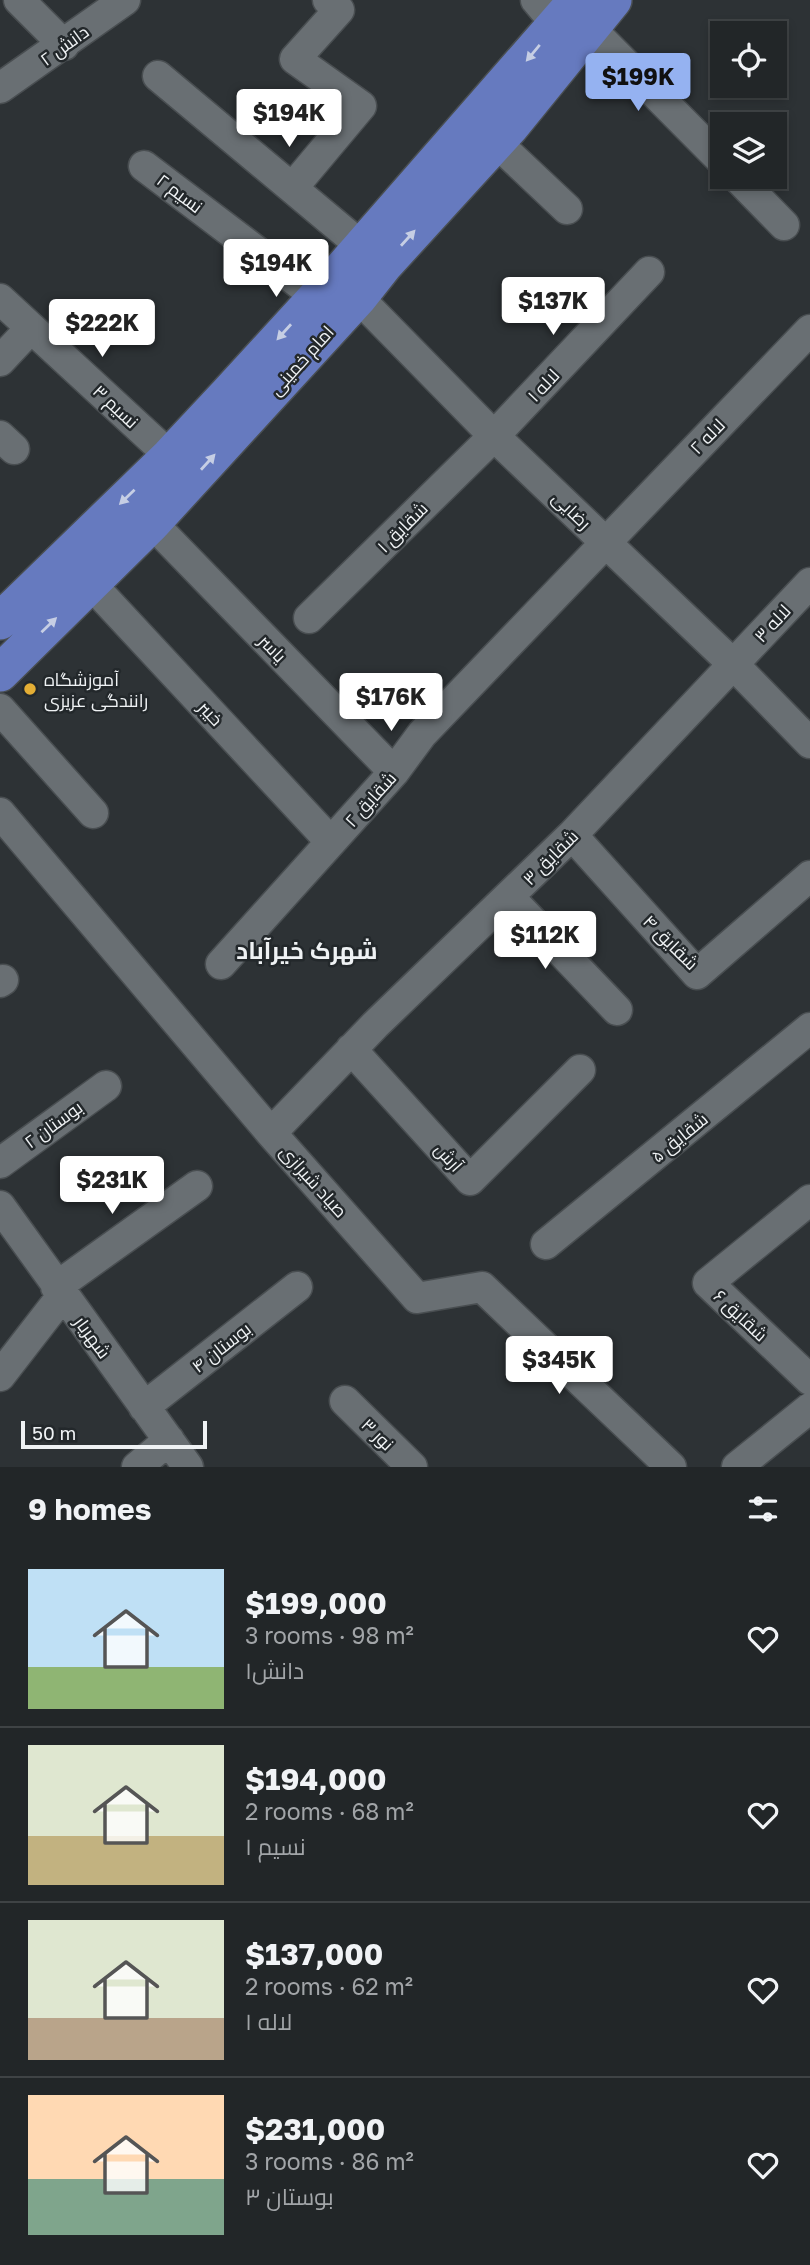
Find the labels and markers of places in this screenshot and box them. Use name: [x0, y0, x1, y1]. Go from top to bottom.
pin: $199K: [589, 54, 687, 113]
pin: $194K: [240, 90, 338, 149]
pin: $194K: [227, 240, 325, 299]
pin: $137K: [504, 278, 602, 337]
pin: $222K: [53, 300, 151, 359]
place label: آموزشگاه رانندگی عزیزی: [44, 668, 148, 712]
pin: $176K: [342, 674, 440, 733]
marker: آموزشگاه رانندگی عزیزی: [22, 681, 38, 697]
pin: $112K: [496, 912, 594, 971]
pin: $231K: [63, 1156, 161, 1216]
pin: $345K: [510, 1336, 608, 1396]

